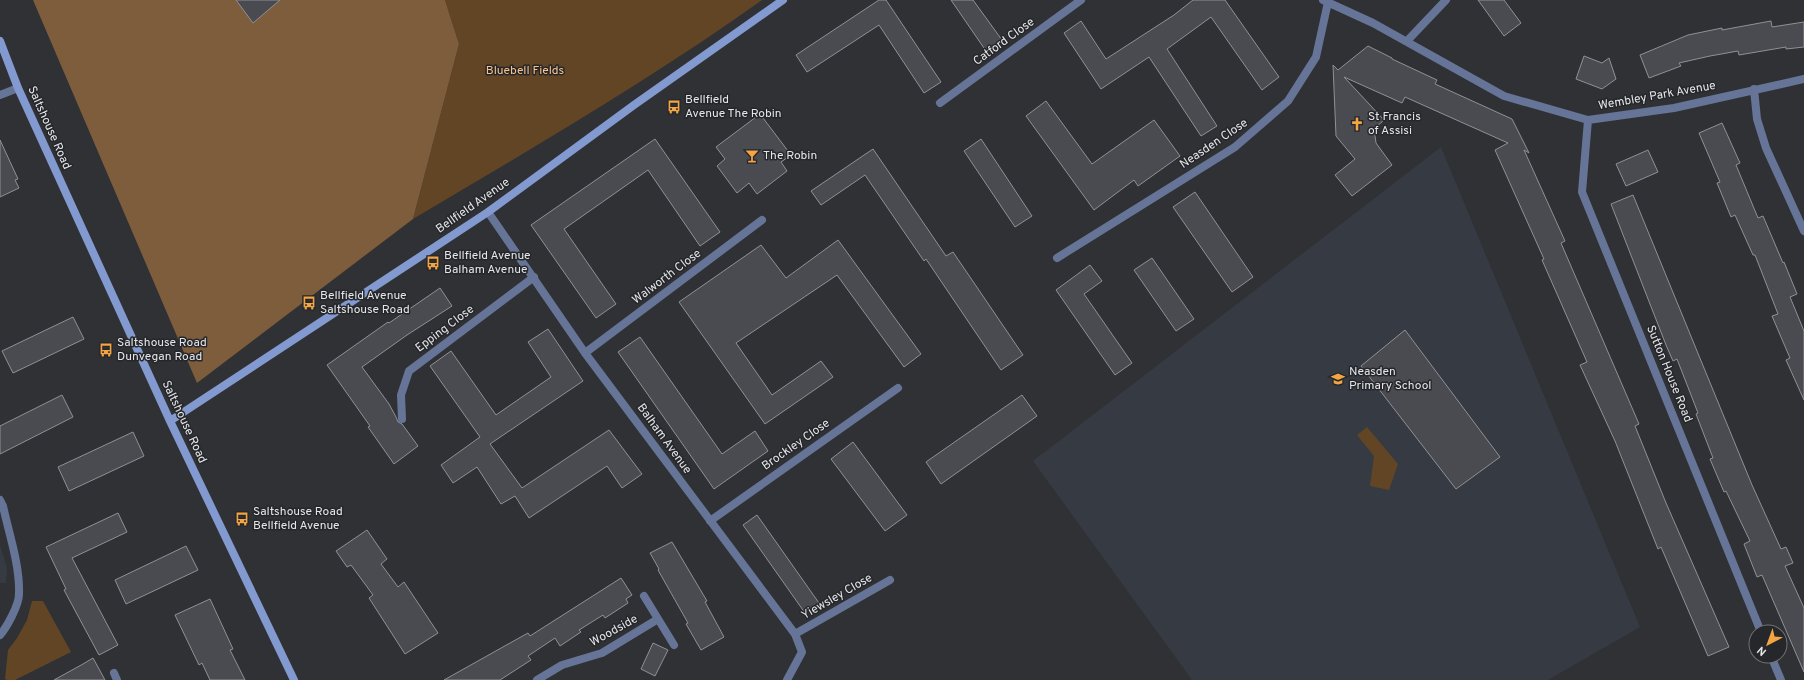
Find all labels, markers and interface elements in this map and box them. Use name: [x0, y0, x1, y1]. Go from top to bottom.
street label: Catford Close: [970, 14, 1038, 70]
park label: Bluebell Fields: [486, 63, 564, 79]
street label: Wembley Park Avenue: [1597, 78, 1717, 114]
street label: Saltshouse Road: [23, 84, 75, 172]
place label: Bellfield Avenue The Robin: [685, 92, 782, 122]
bus stop icon: Bellfield Avenue The Robin: [666, 99, 682, 115]
place label: St Francis of Assisi: [1368, 109, 1421, 139]
street label: Neasden Close: [1177, 115, 1251, 173]
church icon: St Francis of Assisi: [1349, 116, 1365, 132]
bar icon: The Robin: [744, 148, 760, 164]
place label: The Robin: [763, 148, 817, 164]
street label: Bellfield Avenue: [433, 175, 513, 237]
street label: Walworth Close: [629, 246, 705, 308]
place label: Bellfield Avenue Balham Avenue: [444, 248, 531, 278]
bus stop icon: Bellfield Avenue Balham Avenue: [425, 255, 441, 271]
place label: Bellfield Avenue Saltshouse Road: [320, 288, 410, 318]
bus stop icon: Bellfield Avenue Saltshouse Road: [301, 295, 317, 311]
street label: Epping Close: [412, 302, 478, 356]
street label: Sutton House Road: [1642, 323, 1696, 425]
place label: Saltshouse Road Dunvegan Road: [117, 335, 207, 365]
bus stop icon: Saltshouse Road Dunvegan Road: [98, 342, 114, 358]
place label: Neasden Primary School: [1349, 364, 1432, 394]
school or university icon: Neasden Primary School: [1330, 371, 1346, 387]
street label: Saltshouse Road: [158, 378, 210, 466]
street label: Balham Avenue: [633, 401, 695, 477]
street label: Brockley Close: [759, 416, 833, 474]
place label: Saltshouse Road Bellfield Avenue: [253, 504, 343, 534]
bus stop icon: Saltshouse Road Bellfield Avenue: [234, 511, 250, 527]
street label: Yiewsley Close: [799, 570, 875, 624]
street label: Woodside: [587, 611, 641, 651]
north arrow: [1748, 624, 1788, 664]
text: N: [1755, 643, 1770, 659]

